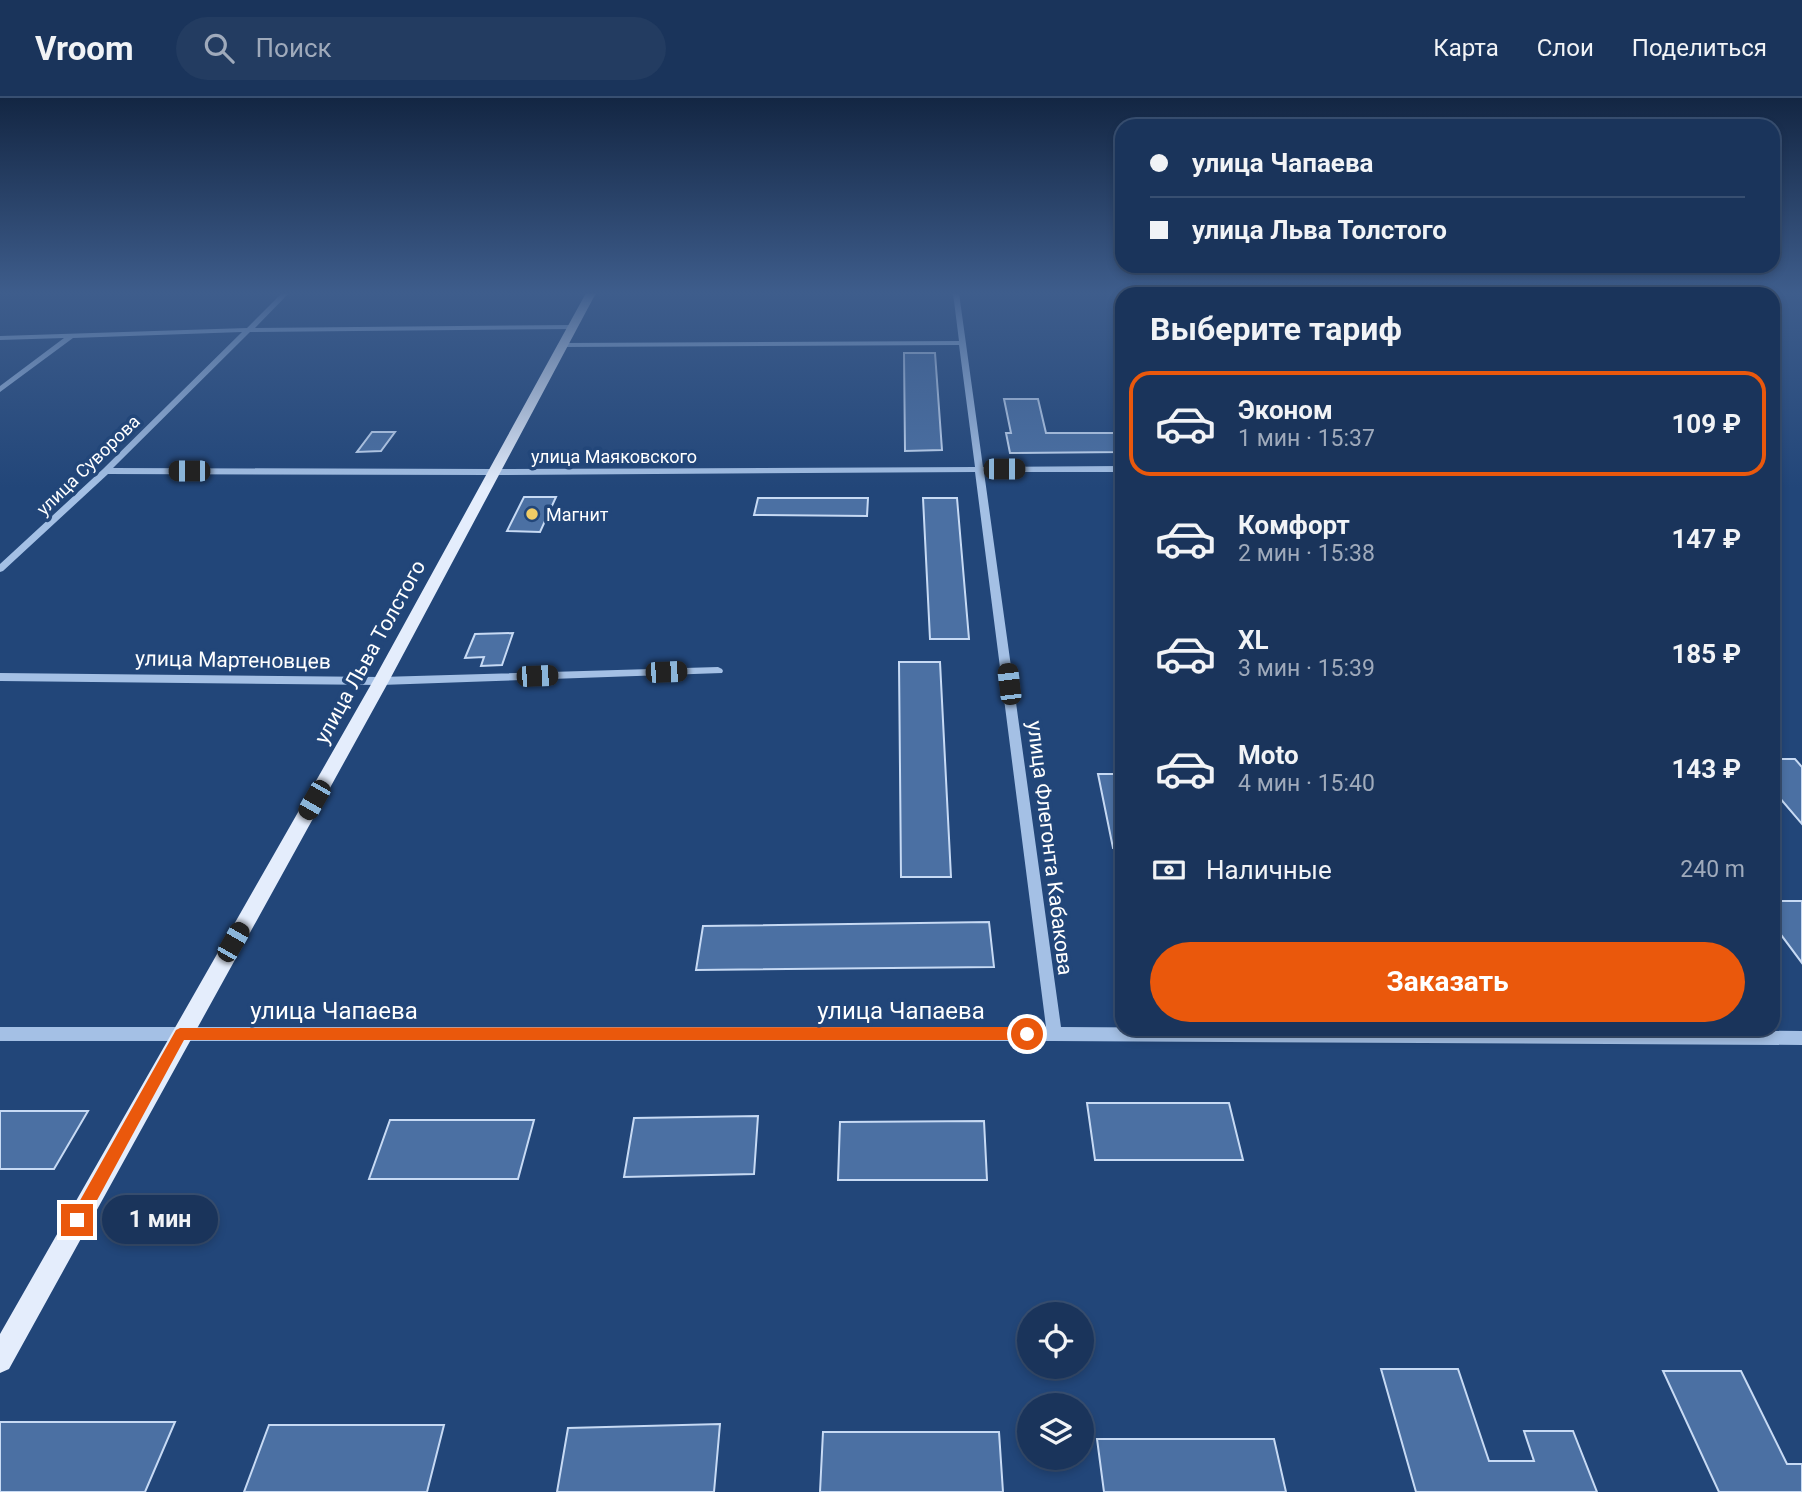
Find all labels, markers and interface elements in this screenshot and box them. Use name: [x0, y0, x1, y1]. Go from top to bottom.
search box: [176, 17, 666, 80]
text: Vroom: [35, 29, 134, 68]
icon: search: [200, 29, 238, 67]
text: Поиск: [256, 33, 332, 63]
text: Карта: [1433, 34, 1499, 62]
text: Слои: [1537, 34, 1594, 62]
text: Поделиться: [1632, 34, 1767, 62]
text: улица Чапаева: [1192, 148, 1374, 178]
text: улица Льва Толстого: [1192, 215, 1447, 245]
text: Выберите тариф: [1150, 310, 1402, 348]
icon: car: [1154, 392, 1217, 455]
text: Эконом: [1238, 395, 1333, 425]
text: 109 ₽: [1671, 409, 1741, 439]
street label: улица Суворова: [32, 411, 144, 519]
text: 1 мин · 15:37: [1238, 425, 1375, 452]
street label: улица Маяковского: [531, 446, 697, 467]
car: [984, 459, 1026, 480]
car: [169, 461, 211, 482]
place label: Магнит: [546, 504, 609, 525]
marker: Магнит: [524, 506, 540, 522]
icon: car: [1154, 507, 1217, 570]
text: Комфорт: [1238, 510, 1350, 540]
text: 147 ₽: [1671, 524, 1741, 554]
text: 2 мин · 15:38: [1238, 540, 1375, 567]
street label: улица Льва Толстого: [310, 556, 430, 748]
icon: car: [1154, 622, 1217, 685]
text: XL: [1238, 625, 1269, 655]
text: 185 ₽: [1671, 639, 1741, 669]
street label: улица Мартеновцев: [135, 646, 331, 674]
text: 3 мин · 15:39: [1238, 655, 1375, 682]
car: [645, 661, 688, 683]
car: [997, 662, 1022, 706]
car: [516, 665, 559, 687]
street label: улица Флегонта Кабакова: [1022, 719, 1078, 977]
icon: car: [1154, 737, 1217, 800]
text: Moto: [1238, 740, 1299, 770]
text: 143 ₽: [1671, 754, 1741, 784]
text: 4 мин · 15:40: [1238, 770, 1375, 797]
car: [295, 777, 334, 823]
icon: cash: [1150, 851, 1188, 889]
text: Наличные: [1206, 855, 1332, 885]
text: 240 m: [1680, 856, 1745, 883]
car: [214, 919, 253, 965]
button: Заказать: [1150, 942, 1745, 1022]
street label: улица Чапаева: [250, 997, 418, 1025]
street label: улица Чапаева: [817, 997, 985, 1025]
route start: [1011, 1018, 1043, 1050]
callout: 1 мин: [102, 1196, 217, 1244]
route end: [61, 1204, 93, 1236]
text: 1 мин: [129, 1206, 191, 1233]
map controls: [1017, 1302, 1094, 1470]
button: locate: [1017, 1302, 1094, 1379]
button: layers: [1017, 1393, 1094, 1470]

